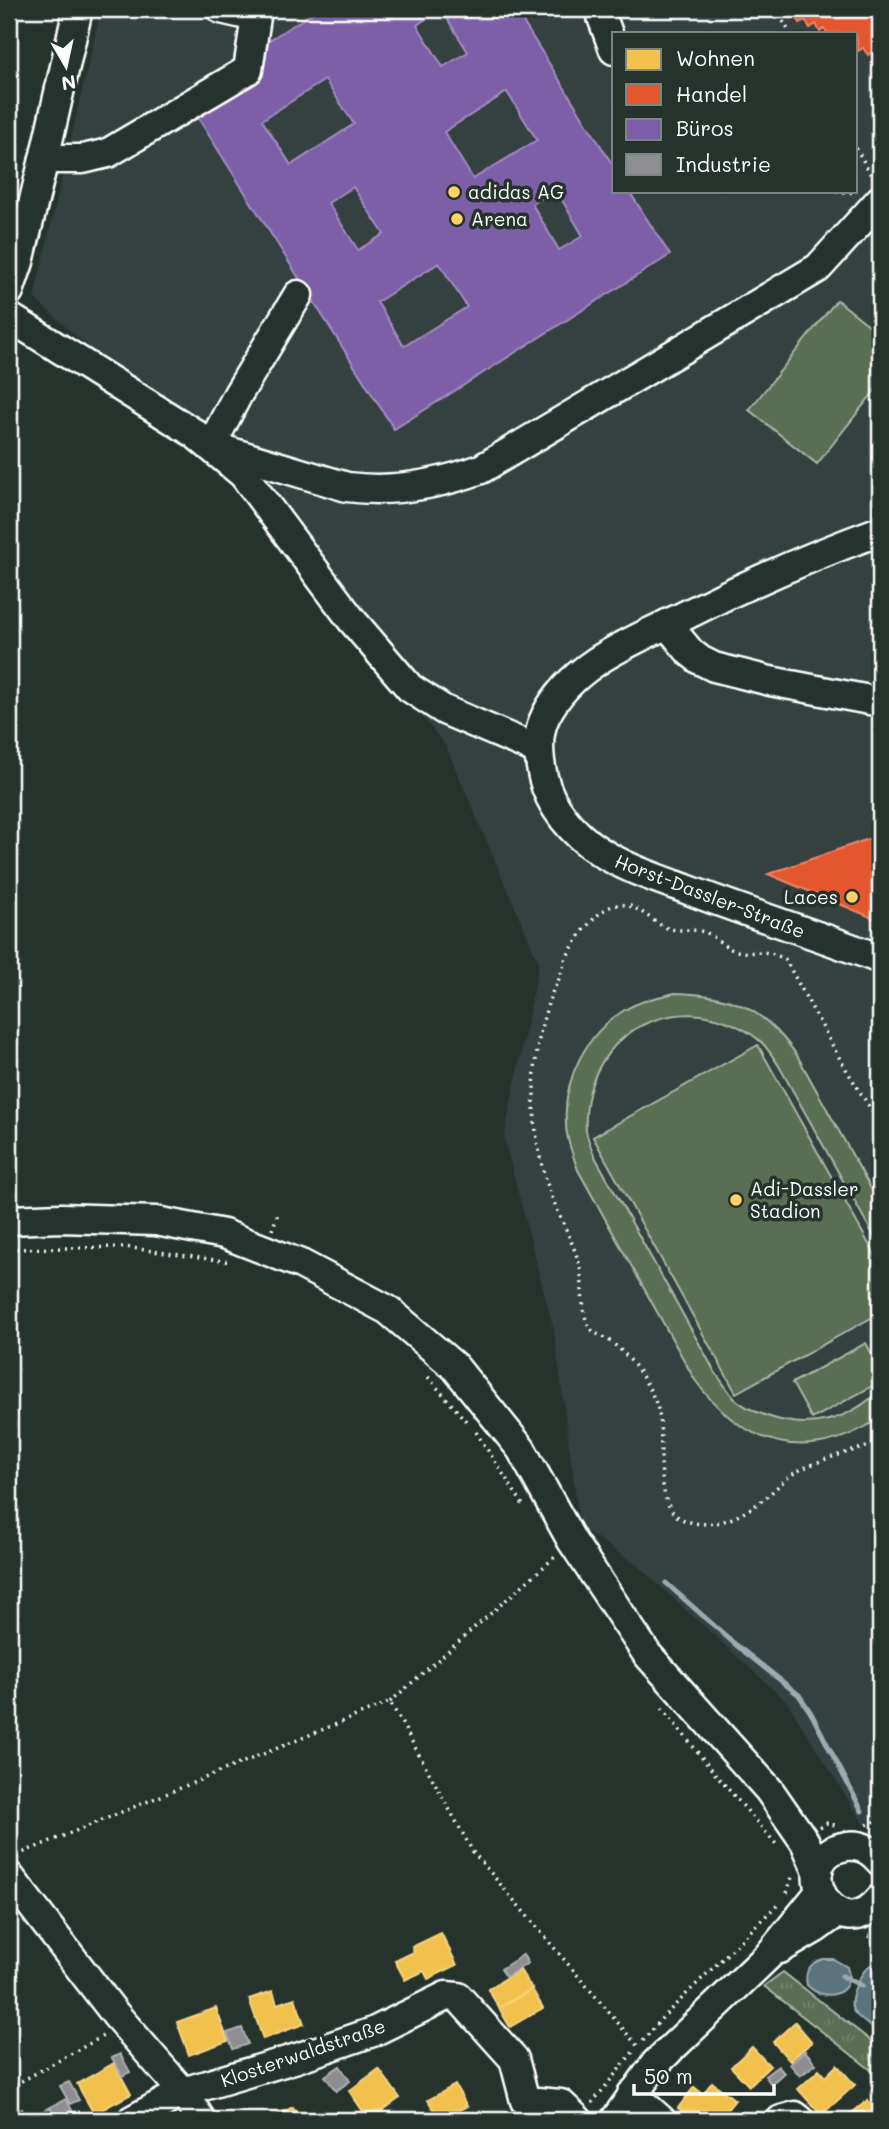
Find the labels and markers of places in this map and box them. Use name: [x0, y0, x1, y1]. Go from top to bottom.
place label: adidas AG: [468, 179, 564, 204]
marker: adidas AG: [446, 184, 462, 200]
place label: Arena: [471, 206, 528, 231]
marker: Arena: [449, 211, 465, 227]
place label: Laces: [784, 884, 838, 909]
marker: Laces: [844, 889, 860, 905]
place label: Adi-Dassler Stadion: [750, 1176, 858, 1223]
marker: Adi-Dassler Stadion: [728, 1192, 744, 1208]

